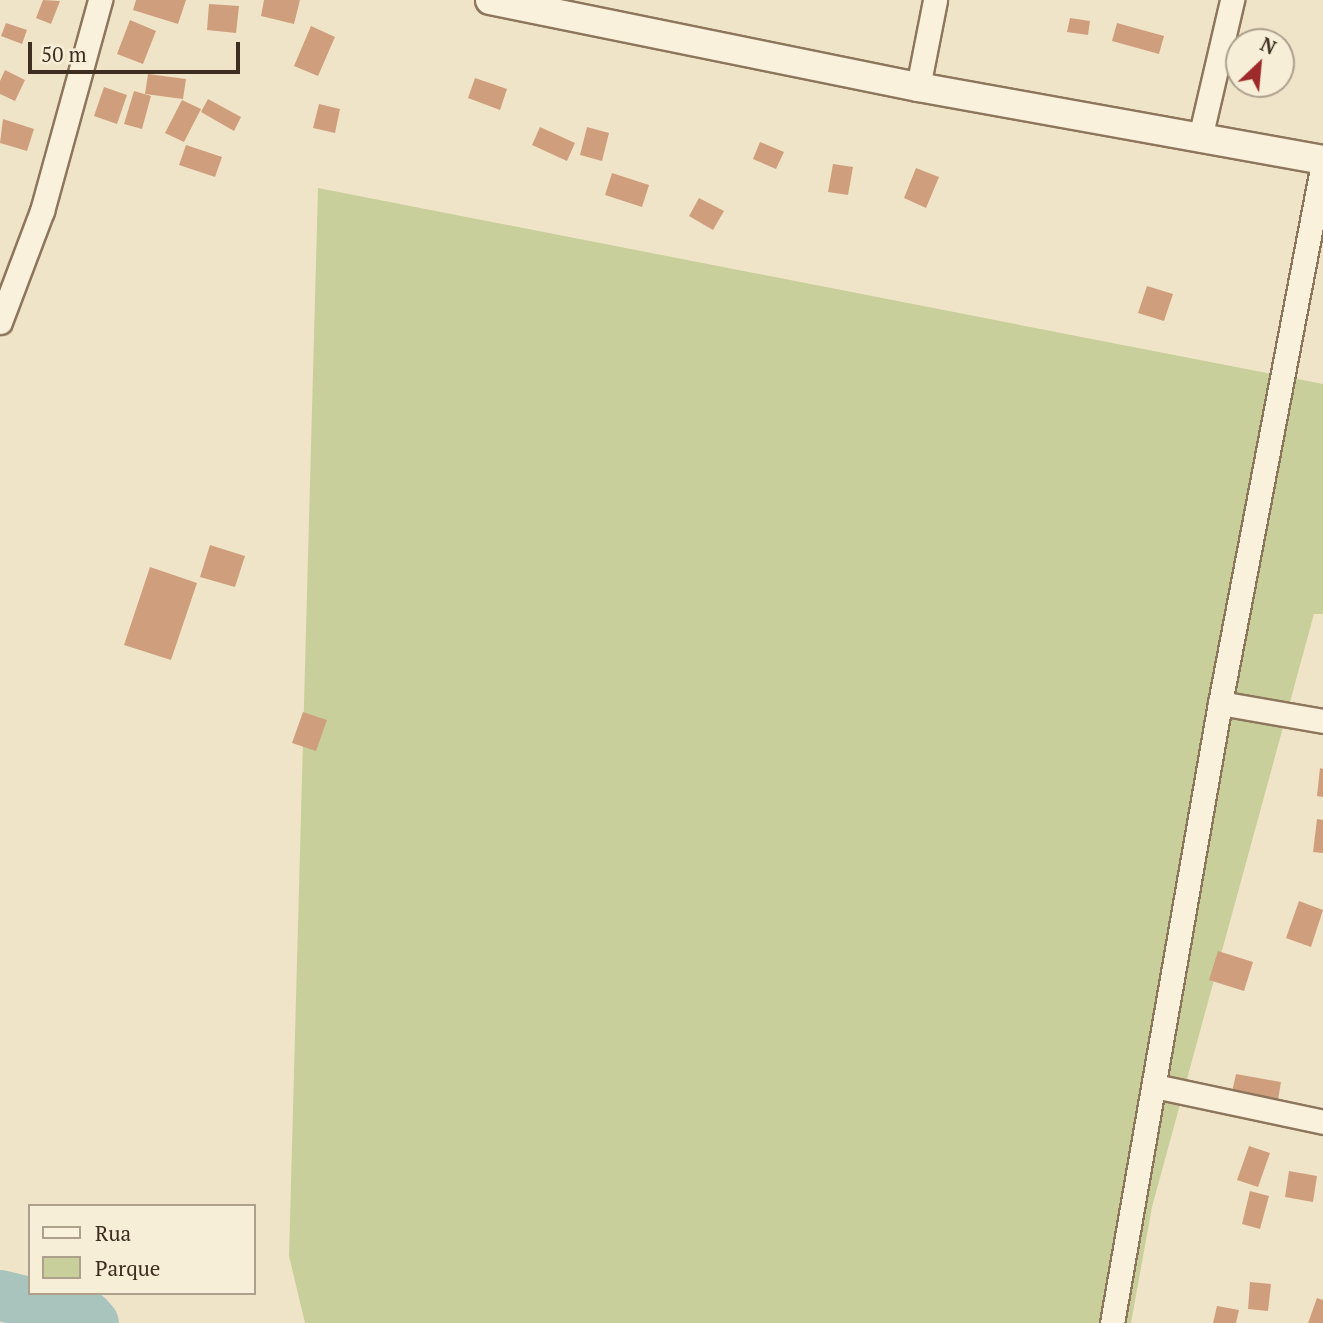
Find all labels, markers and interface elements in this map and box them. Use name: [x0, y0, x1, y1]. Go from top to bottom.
scale bar: [32, 28, 243, 72]
north arrow: [1225, 28, 1295, 98]
text: N: [1257, 31, 1281, 60]
text: 50 m: [41, 40, 87, 68]
legend: [28, 1204, 256, 1295]
text: Rua: [95, 1219, 131, 1247]
text: Parque: [95, 1254, 160, 1282]

